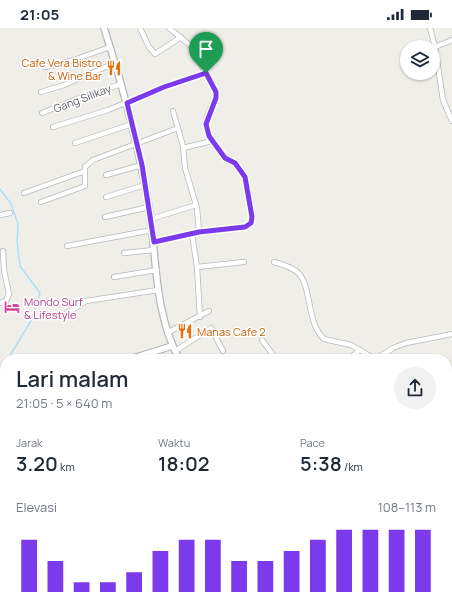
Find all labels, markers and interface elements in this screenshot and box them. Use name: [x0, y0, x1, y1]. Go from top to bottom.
text: 21:05: [20, 4, 59, 25]
pin: [189, 32, 223, 73]
icon: arrive: [195, 38, 217, 60]
map controls: [400, 40, 440, 80]
button: layers: [400, 40, 440, 80]
place label: Cafe Vera Bistro & Wine Bar: [21, 55, 102, 83]
restaurant icon: Cafe Vera Bistro & Wine Bar: [105, 59, 123, 77]
street label: Gang Silikay: [51, 80, 113, 116]
place label: Mondo Surf & Lifestyle: [24, 294, 83, 322]
hotel icon: Mondo Surf & Lifestyle: [3, 298, 21, 316]
restaurant icon: Manas Cafe 2: [176, 322, 194, 340]
place label: Manas Cafe 2: [197, 324, 266, 339]
text: Lari malam: [16, 364, 129, 394]
button: share: [394, 367, 436, 409]
text: 21:05 · 5 × 640 m: [16, 394, 112, 412]
text: Jarak: [16, 435, 43, 450]
text: Waktu: [158, 435, 190, 450]
text: Pace: [300, 435, 325, 450]
text: 3.20: [16, 450, 58, 477]
text: 18:02: [158, 450, 210, 477]
text: 5:38: [300, 450, 342, 477]
text: km: [58, 459, 75, 474]
text: /km: [342, 459, 363, 474]
text: Elevasi: [16, 498, 57, 516]
text: 108–113 m: [378, 498, 436, 516]

